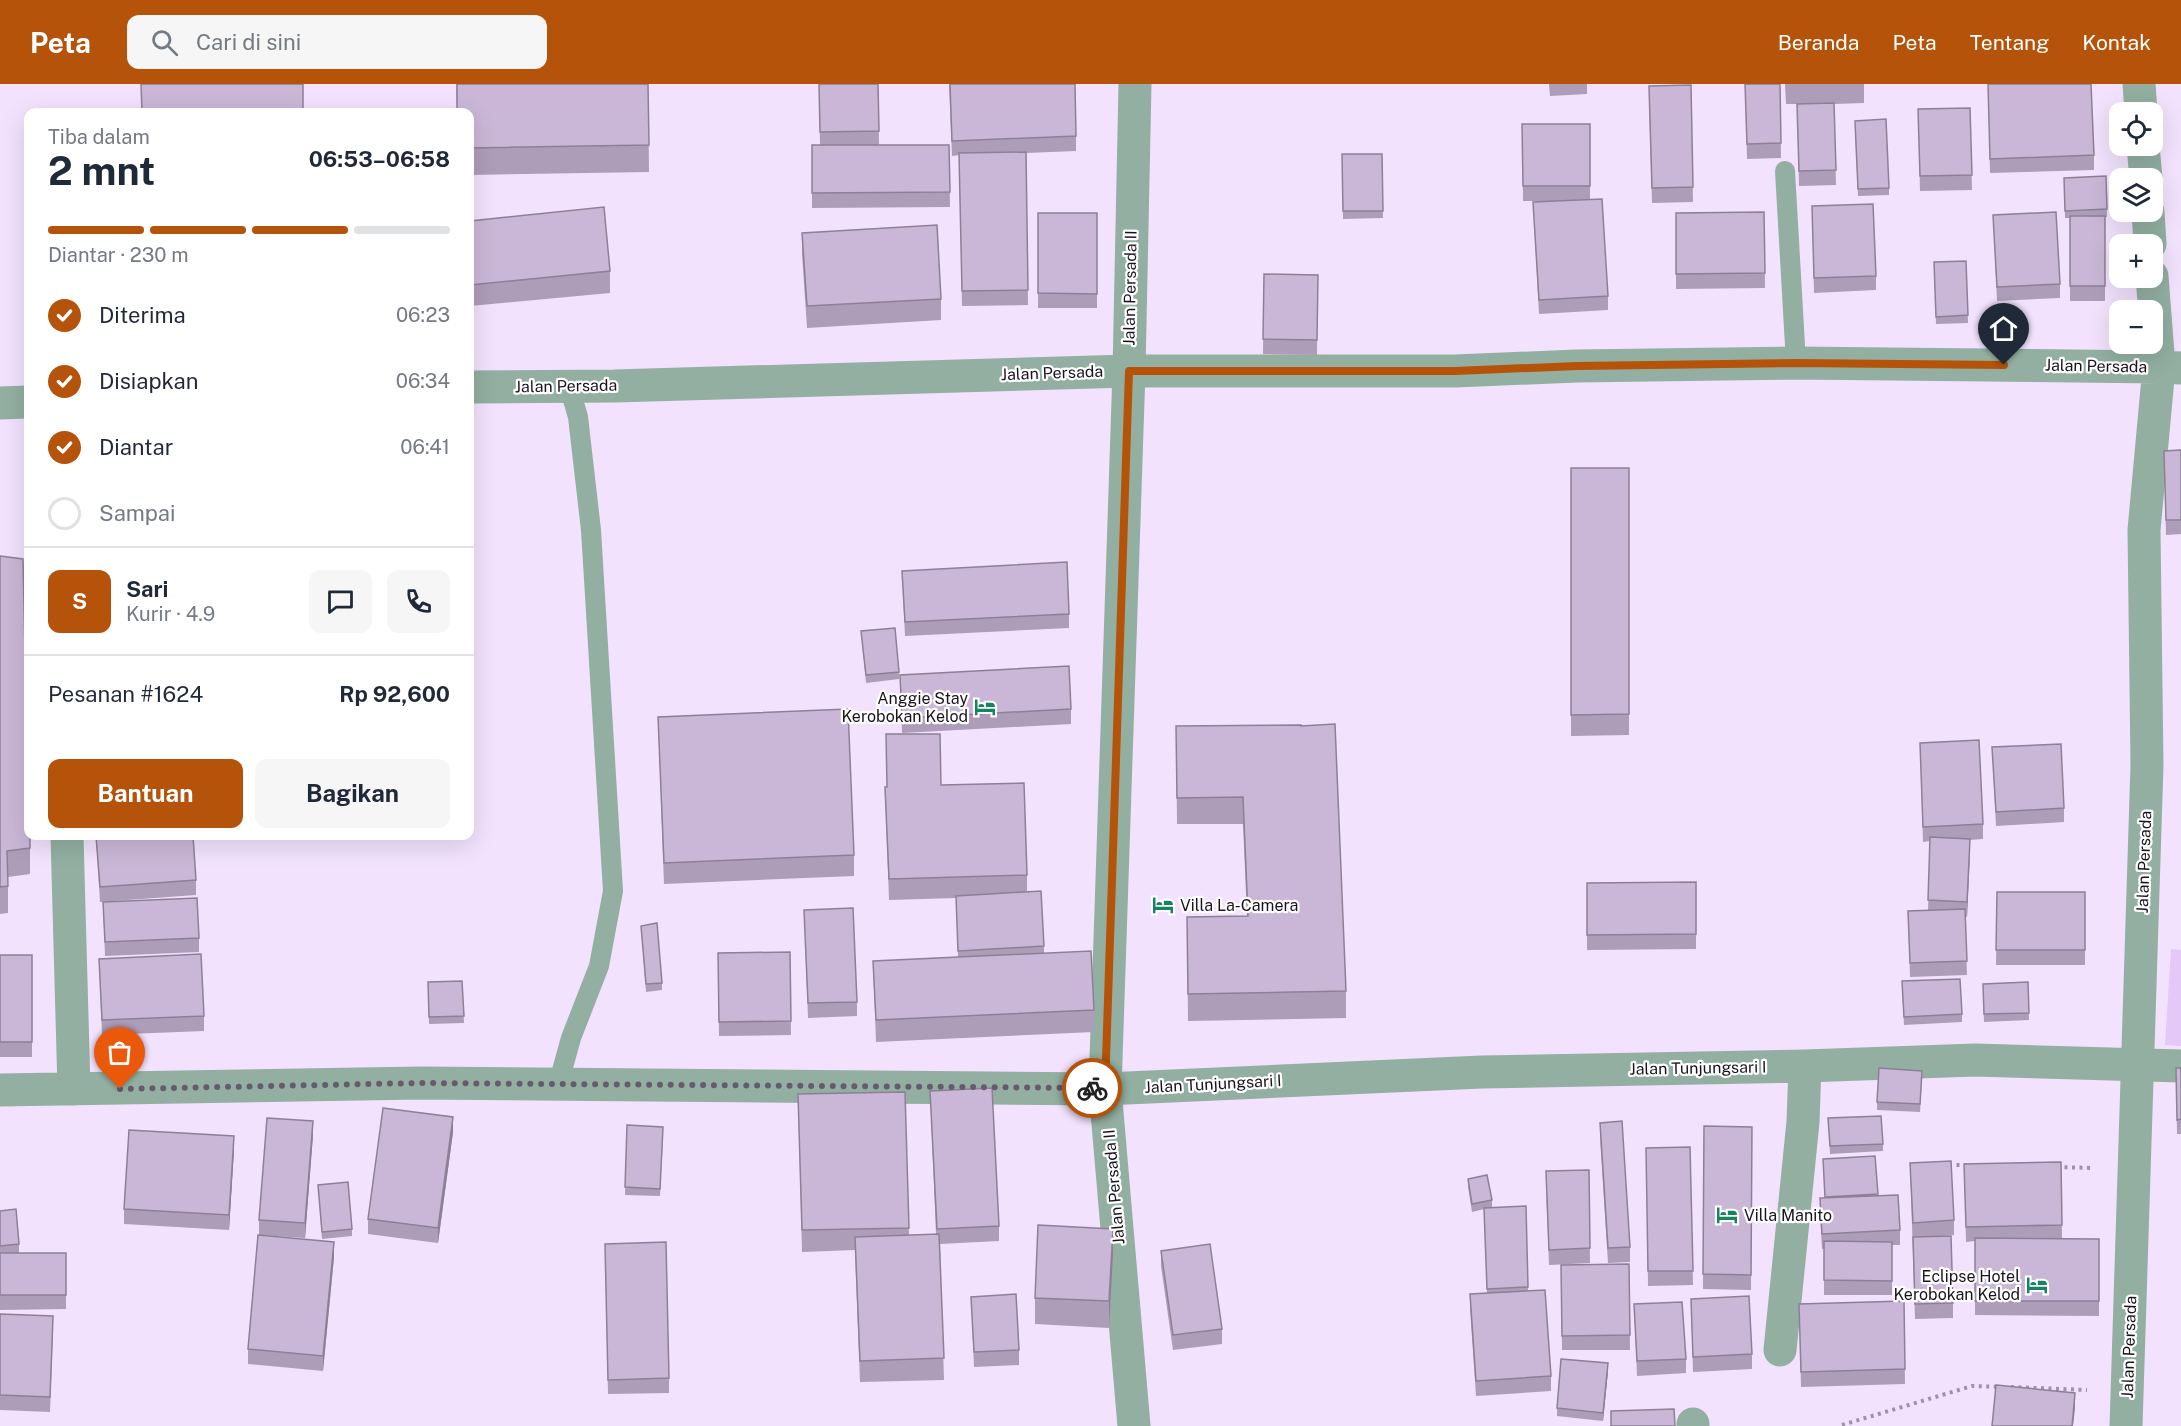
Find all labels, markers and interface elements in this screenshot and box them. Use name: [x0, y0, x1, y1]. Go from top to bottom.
search box: [127, 15, 547, 69]
text: Peta: [30, 26, 91, 59]
icon: search: [148, 26, 181, 59]
text: Cari di sini: [196, 29, 301, 55]
text: Beranda: [1778, 30, 1859, 55]
text: Peta: [1892, 30, 1937, 55]
text: Tentang: [1970, 30, 2049, 55]
text: Kontak: [2082, 30, 2151, 55]
map controls: [2109, 102, 2163, 354]
button: locate: [2109, 102, 2163, 156]
text: Tiba dalam: [48, 125, 150, 149]
text: 06:53–06:58: [309, 146, 450, 172]
text: 2 mnt: [48, 148, 155, 194]
button: layers: [2109, 168, 2163, 222]
street label: Jalan Persada II: [1119, 230, 1141, 346]
button: +: [2109, 234, 2163, 288]
text: Diantar · 230 m: [48, 243, 189, 267]
icon: check: [48, 299, 81, 332]
button: −: [2109, 300, 2163, 354]
text: Diterima: [99, 302, 186, 328]
text: 06:23: [396, 303, 450, 327]
pin: [1978, 303, 2029, 365]
icon: home: [1987, 312, 2020, 345]
street label: Jalan Persada: [2045, 356, 2147, 376]
street label: Jalan Persada: [1000, 362, 1104, 384]
icon: check: [48, 365, 81, 398]
text: Disiapkan: [99, 368, 198, 394]
text: 06:34: [396, 369, 450, 393]
street label: Jalan Persada: [515, 376, 617, 396]
icon: check: [48, 431, 81, 464]
text: Diantar: [99, 434, 173, 460]
text: 06:41: [400, 435, 450, 459]
text: Sampai: [99, 500, 175, 526]
button: chat: [309, 570, 372, 633]
button: phone: [387, 570, 450, 633]
text: Sari: [126, 576, 168, 602]
text: S: [72, 588, 87, 614]
text: Kurir · 4.9: [126, 602, 215, 626]
text: Pesanan #1624: [48, 681, 203, 707]
text: Rp 92,600: [339, 681, 450, 707]
place label: Anggie Stay Kerobokan Kelod: [841, 689, 968, 726]
hotel icon: Anggie Stay Kerobokan Kelod: [973, 695, 997, 719]
button: Bantuan: [48, 759, 243, 828]
button: Bagikan: [255, 759, 450, 828]
street label: Jalan Persada: [2133, 810, 2155, 914]
hotel icon: Villa La-Camera: [1151, 893, 1175, 917]
place label: Villa La-Camera: [1180, 896, 1298, 915]
pin: [94, 1027, 145, 1089]
icon: bag: [103, 1036, 136, 1069]
street label: Jalan Tunjungsari I: [1629, 1057, 1767, 1079]
courier: [1062, 1058, 1122, 1118]
street label: Jalan Tunjungsari I: [1144, 1071, 1282, 1097]
icon: bike: [1076, 1072, 1109, 1105]
street label: Jalan Persada II: [1100, 1129, 1128, 1245]
hotel icon: Villa Manito: [1715, 1203, 1739, 1227]
place label: Villa Manito: [1744, 1206, 1832, 1225]
place label: Eclipse Hotel Kerobokan Kelod: [1893, 1267, 2020, 1304]
hotel icon: Eclipse Hotel Kerobokan Kelod: [2025, 1273, 2049, 1297]
street label: Jalan Persada: [2118, 1295, 2140, 1399]

